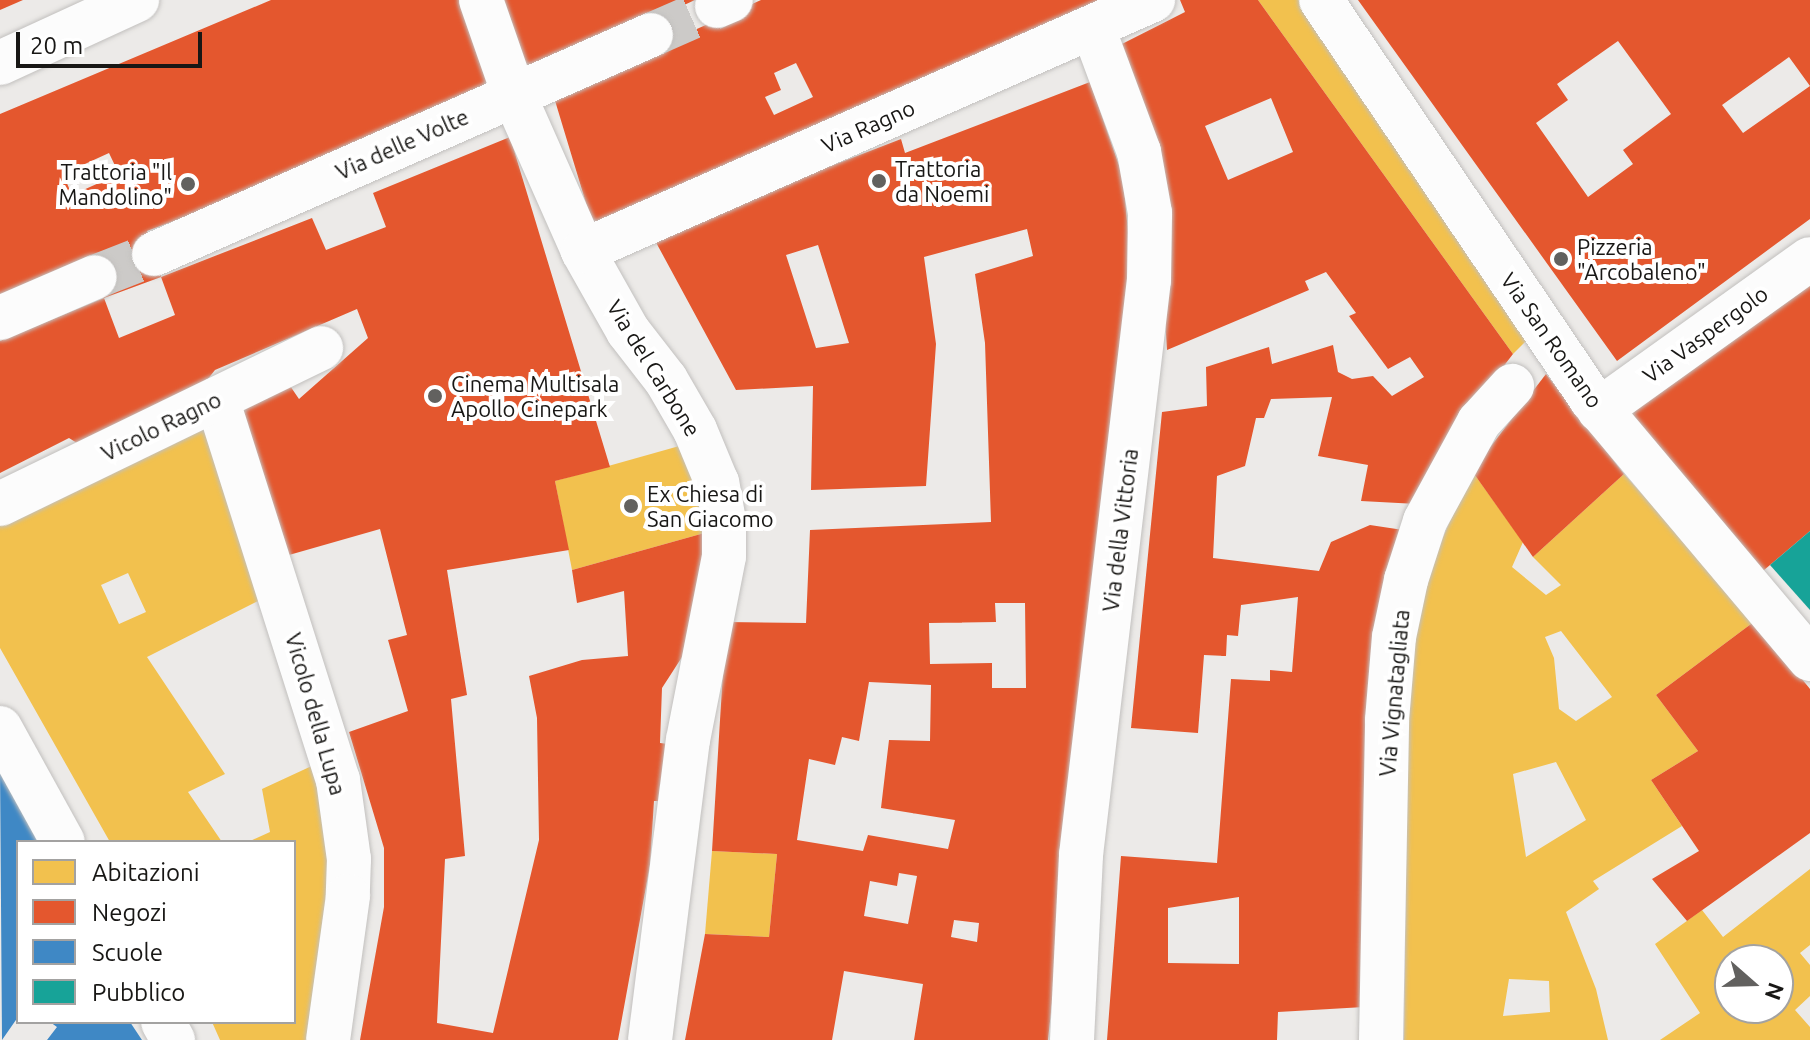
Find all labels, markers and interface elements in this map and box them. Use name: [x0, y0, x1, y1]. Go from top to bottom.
scale bar: [20, 16, 206, 66]
text: 20 m: [30, 32, 83, 59]
street label: Via Ragno: [817, 94, 919, 158]
street label: Via delle Volte: [331, 103, 473, 185]
place label: Trattoria da Noemi: [895, 155, 989, 206]
place label: Trattoria "Il Mandolino": [58, 158, 172, 210]
marker: Trattoria da Noemi: [870, 172, 888, 190]
marker: Trattoria "Il Mandolino": [179, 175, 197, 193]
place label: Pizzeria "Arcobaleno": [1577, 233, 1706, 284]
marker: Pizzeria "Arcobaleno": [1552, 250, 1570, 268]
street label: Via San Romano: [1496, 267, 1608, 413]
street label: Via Vaspergolo: [1637, 280, 1773, 388]
street label: Via del Carbone: [602, 295, 706, 441]
place label: Cinema Multisala Apollo Cinepark: [451, 370, 619, 422]
street label: Vicolo Ragno: [97, 386, 225, 466]
marker: Cinema Multisala Apollo Cinepark: [426, 387, 444, 405]
street label: Via della Vittoria: [1097, 447, 1143, 613]
place label: Ex Chiesa di San Giacomo: [647, 480, 774, 532]
marker: Ex Chiesa di San Giacomo: [622, 497, 640, 515]
street label: Via Vignatagliata: [1374, 608, 1414, 778]
street label: Vicolo della Lupa: [280, 630, 352, 798]
legend: [16, 840, 296, 1024]
text: Abitazioni: [92, 859, 200, 886]
text: Negozi: [92, 899, 167, 926]
text: Scuole: [92, 939, 163, 966]
north arrow: [1714, 944, 1794, 1024]
text: Pubblico: [92, 979, 185, 1006]
text: N: [1761, 980, 1790, 1004]

